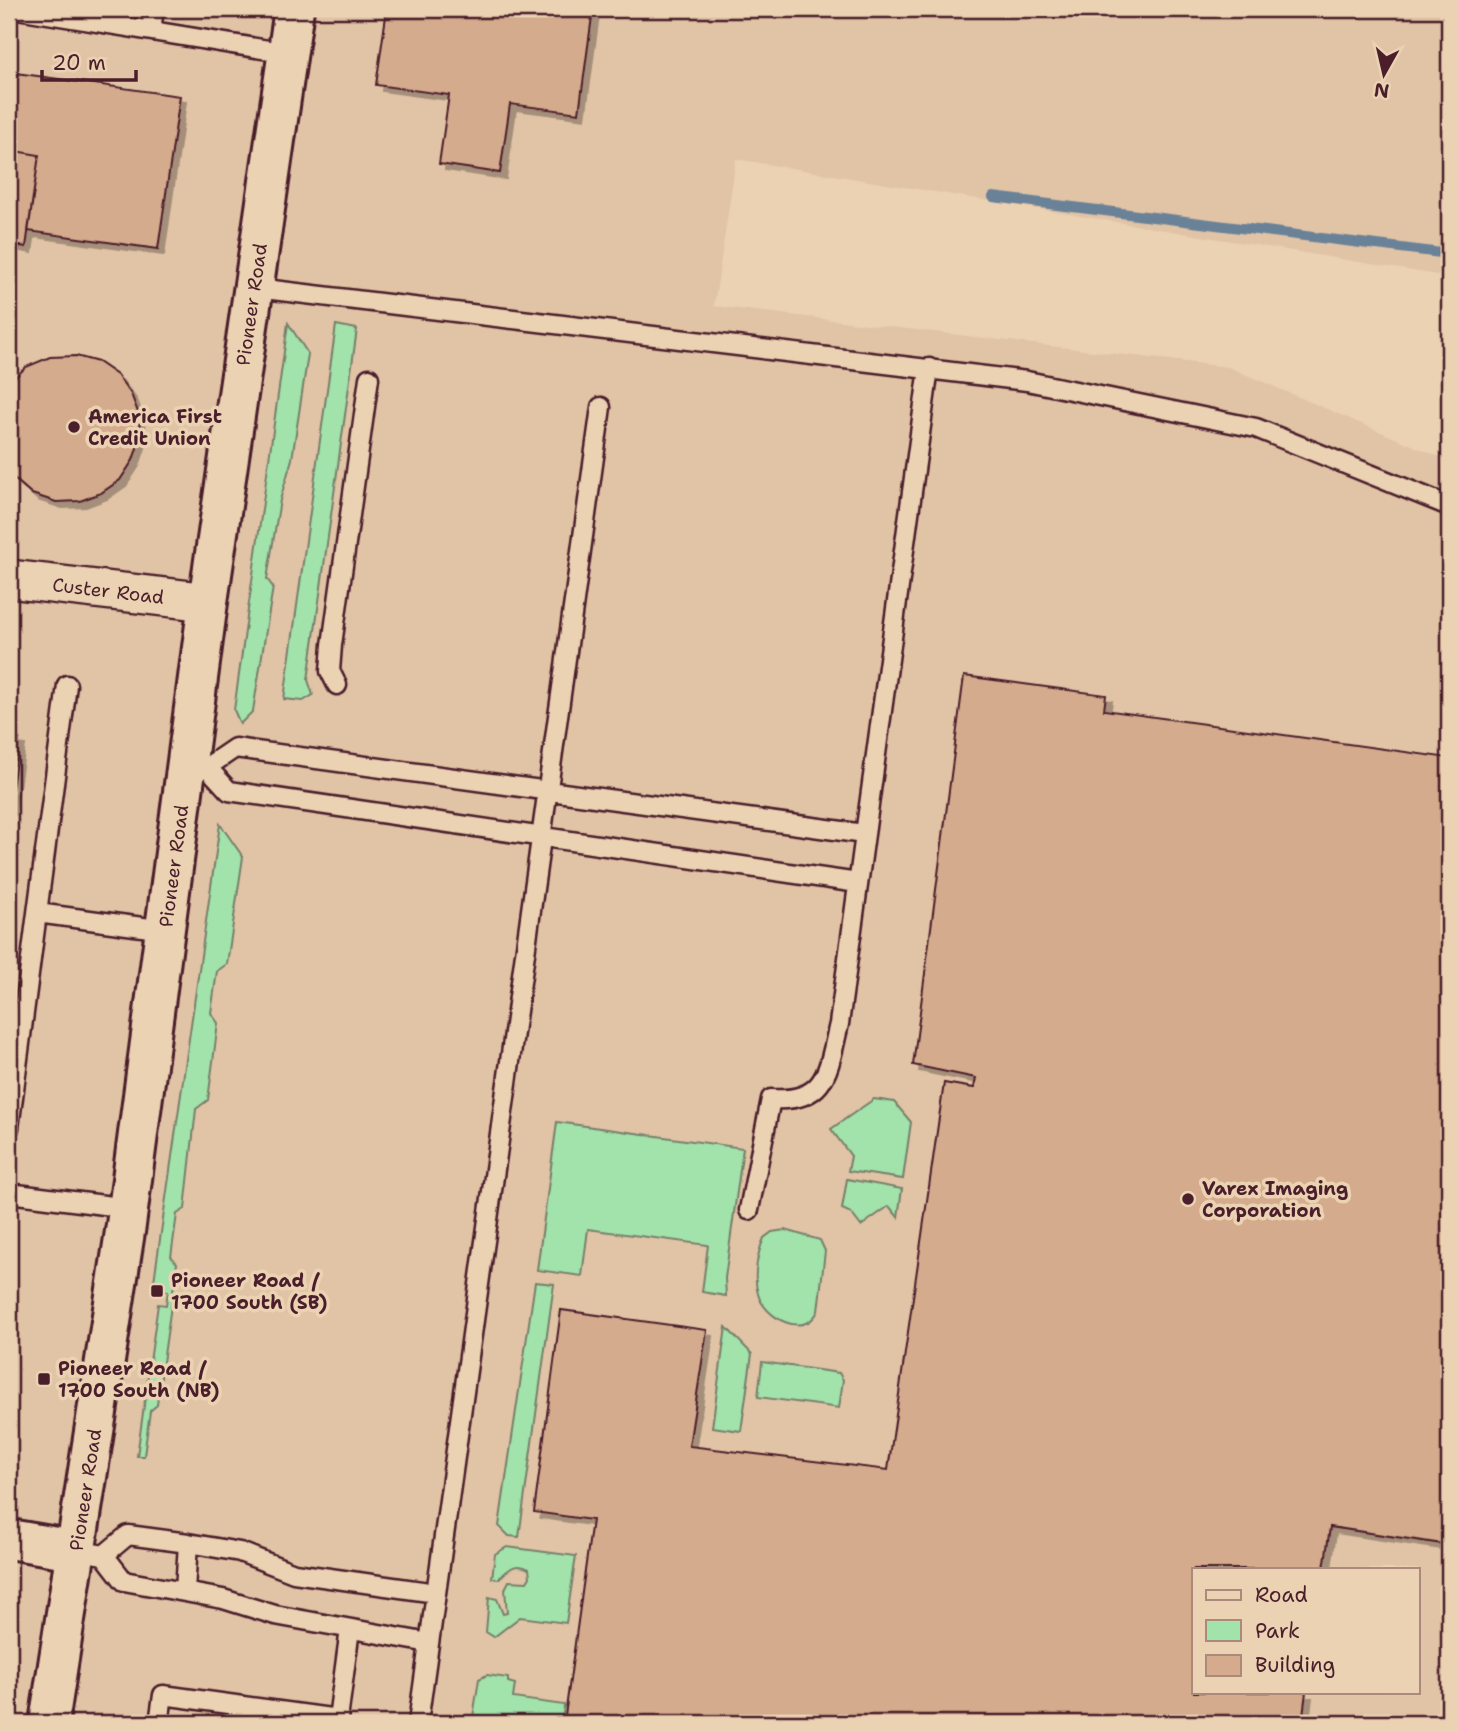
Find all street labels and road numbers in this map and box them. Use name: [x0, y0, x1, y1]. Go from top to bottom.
street label: Pioneer Road: [230, 242, 273, 367]
street label: Custer Road: [51, 572, 166, 610]
street label: Pioneer Road: [153, 803, 194, 929]
street label: Pioneer Road: [64, 1427, 107, 1553]

